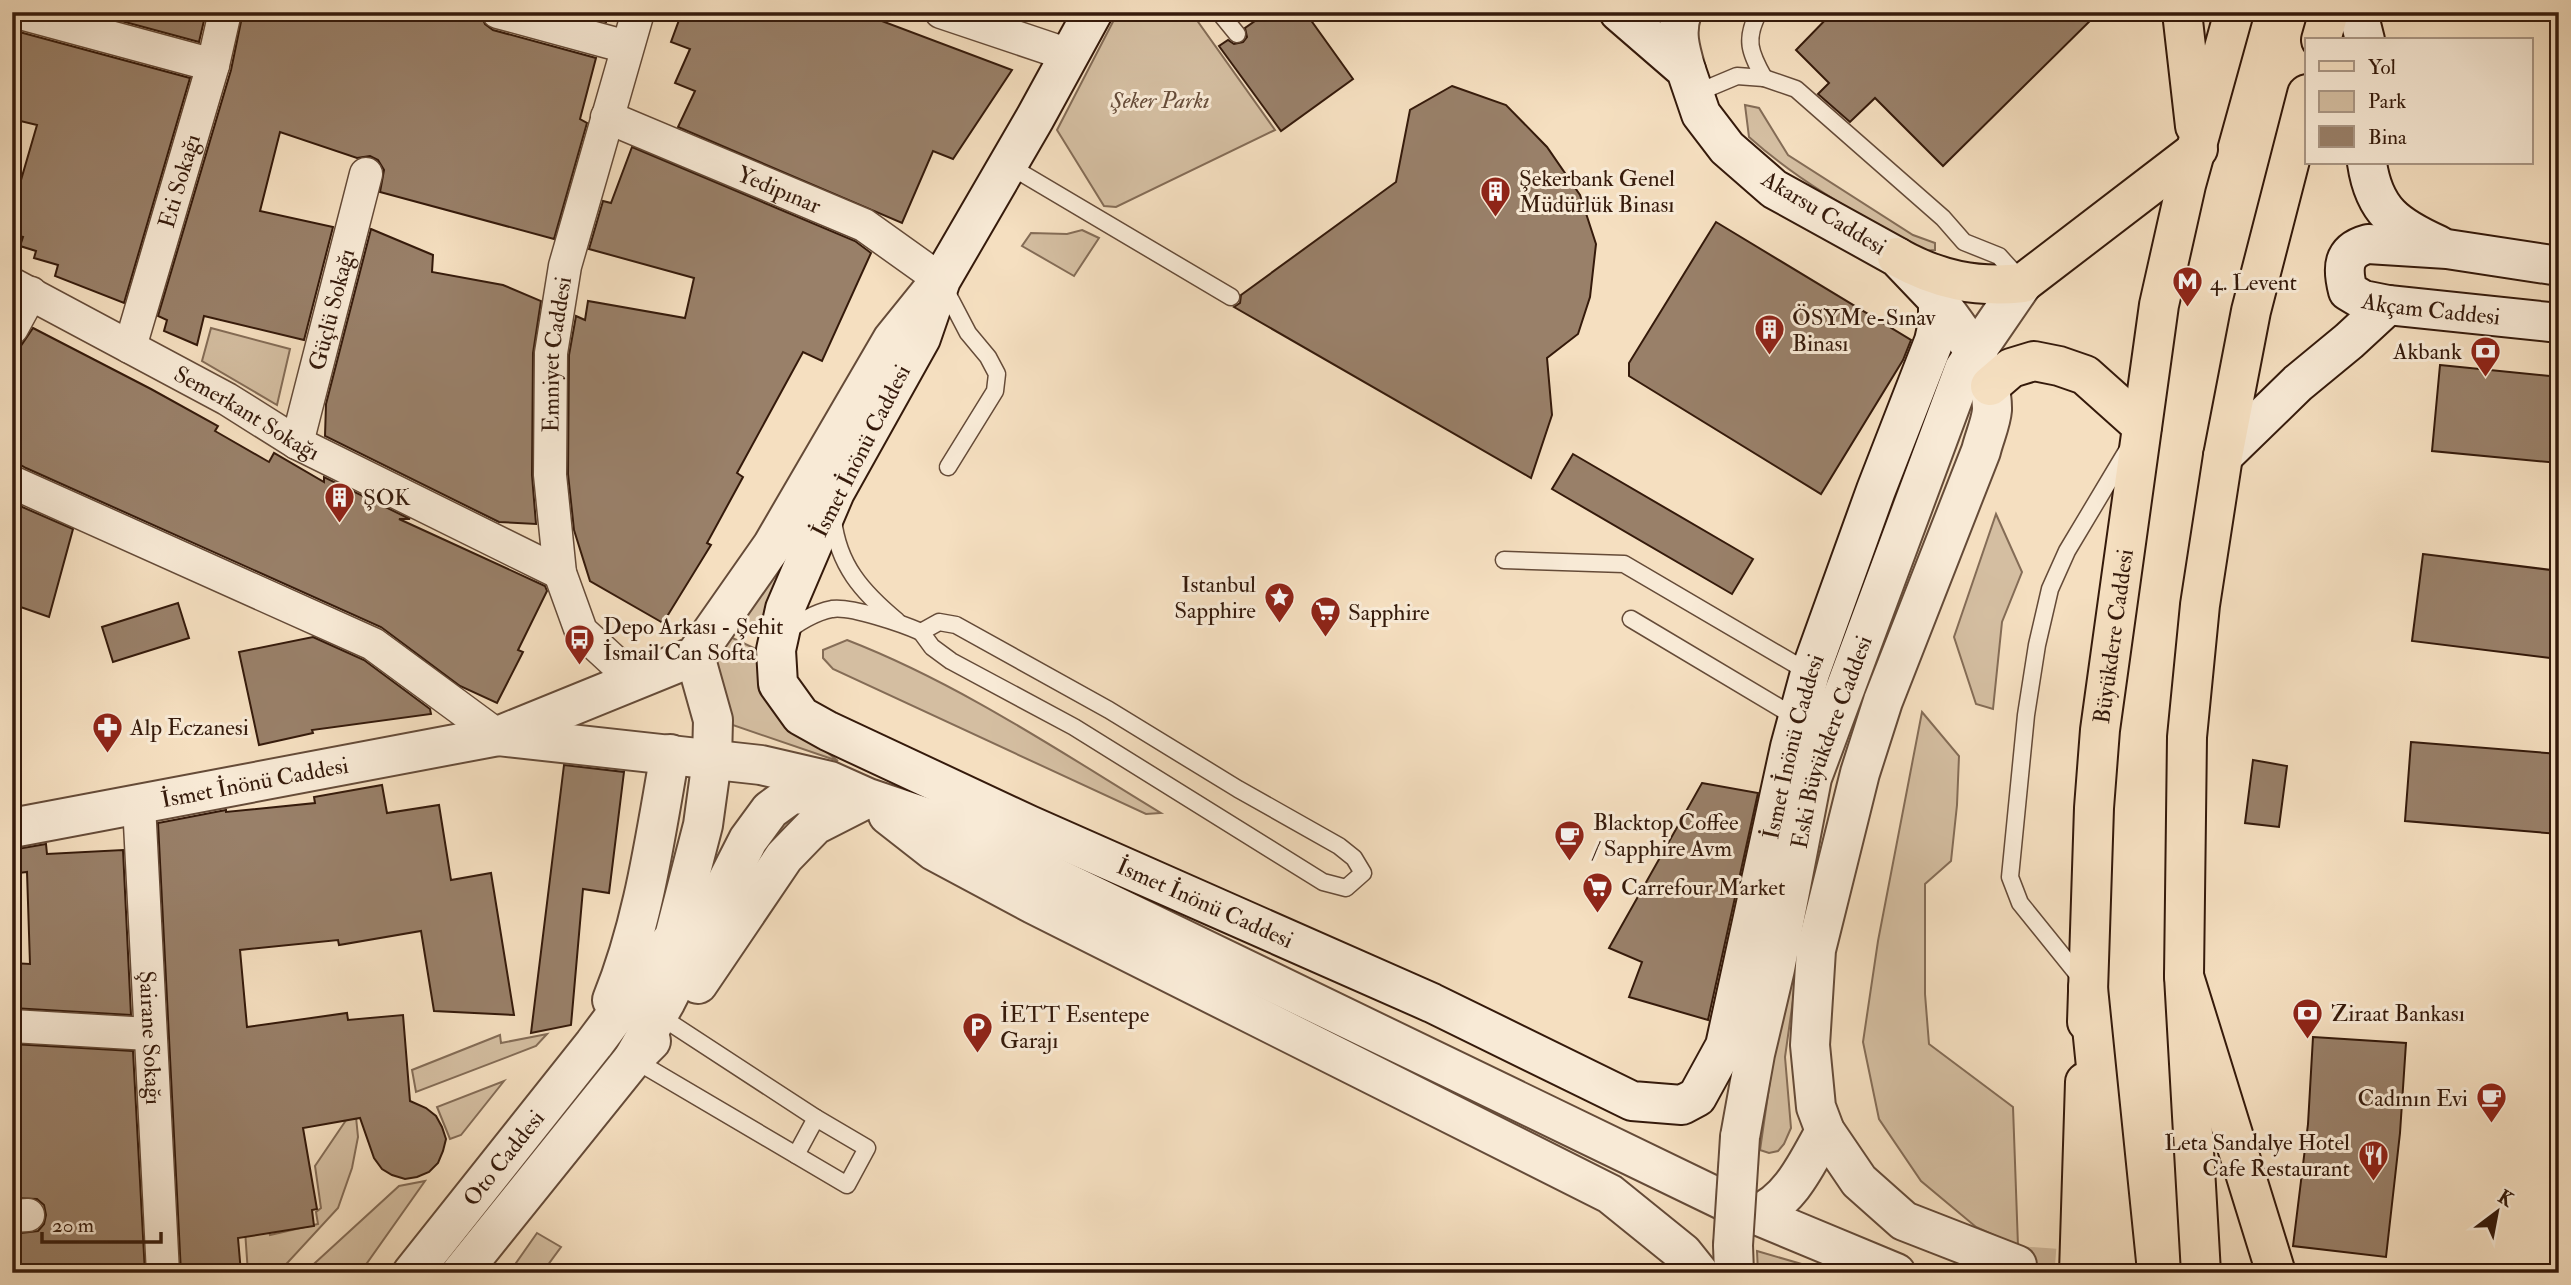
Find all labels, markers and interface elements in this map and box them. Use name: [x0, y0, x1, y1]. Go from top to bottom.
legend: [2305, 38, 2532, 164]
text: Yol: [2368, 54, 2396, 81]
park label: Şeker Parkı: [1110, 86, 1209, 115]
text: Park: [2368, 88, 2406, 115]
text: Bina: [2368, 124, 2407, 151]
street label: Eti Sokağı: [151, 131, 206, 231]
street label: Yedipınar: [733, 159, 826, 220]
place label: Şekerbank Genel Müdürlük Binası: [1519, 164, 1675, 219]
street label: Akarsu Caddesi: [1755, 164, 1892, 262]
building icon: Şekerbank Genel Müdürlük Binası: [1479, 174, 1513, 218]
street label: Güçlü Sokağı: [302, 245, 361, 373]
metro station icon: 4. Levent: [2170, 265, 2204, 309]
place label: 4. Levent: [2210, 268, 2297, 297]
street label: Emniyet Caddesi: [536, 274, 578, 432]
street label: Akçam Caddesi: [2358, 285, 2502, 331]
place label: ÖSYM e-Sınav Binası: [1792, 303, 1937, 358]
building icon: ÖSYM e-Sınav Binası: [1752, 313, 1786, 357]
bank icon: Akbank: [2468, 334, 2502, 378]
place label: Akbank: [2392, 337, 2462, 366]
street label: Semerkant Sokağı: [169, 359, 325, 466]
street label: İsmet İnönü Caddesi: [805, 360, 917, 542]
building icon: ŞOK: [323, 480, 357, 524]
place label: ŞOK: [363, 483, 411, 512]
street label: Büyükdere Caddesi: [2087, 547, 2139, 725]
place label: Istanbul Sapphire: [1174, 570, 1256, 626]
place icon: Istanbul Sapphire: [1262, 580, 1296, 624]
supermarket icon: Sapphire: [1308, 595, 1342, 639]
place label: Sapphire: [1348, 598, 1430, 628]
place label: Depo Arkası - Şehit İsmail Can Softa: [603, 612, 784, 667]
bus stop icon: Depo Arkası - Şehit İsmail Can Softa: [563, 622, 597, 666]
street label: Eski Büyükdere Caddesi: [1784, 631, 1878, 851]
street label: İsmet İnönü Caddesi: [1756, 650, 1830, 842]
pharmacy icon: Alp Eczanesi: [90, 710, 124, 754]
place label: Alp Eczanesi: [129, 713, 249, 743]
street label: İsmet İnönü Caddesi: [159, 750, 351, 814]
place label: Blacktop Coffee / Sapphire Avm: [1591, 808, 1739, 864]
cafe icon: Blacktop Coffee / Sapphire Avm: [1553, 818, 1587, 862]
street label: İsmet İnönü Caddesi: [1112, 851, 1298, 954]
supermarket icon: Carrefour Market: [1581, 870, 1615, 914]
place label: Carrefour Market: [1621, 873, 1785, 902]
street label: Şairane Sokağı: [133, 970, 169, 1105]
bank icon: Ziraat Bankası: [2291, 996, 2325, 1040]
place label: Ziraat Bankası: [2331, 999, 2465, 1028]
place label: İETT Esentepe Garajı: [1000, 1000, 1150, 1055]
parking icon: İETT Esentepe Garajı: [960, 1010, 994, 1054]
cafe icon: Cadının Evi: [2474, 1081, 2508, 1125]
place label: Cadının Evi: [2358, 1084, 2468, 1113]
street label: Oto Caddesi: [456, 1104, 550, 1212]
place label: Leta Sandalye Hotel Cafe Restaurant: [2164, 1128, 2350, 1183]
restaurant icon: Leta Sandalye Hotel Cafe Restaurant: [2356, 1138, 2390, 1182]
north arrow: [2462, 1176, 2532, 1246]
text: K: [2493, 1185, 2518, 1213]
scale bar: [42, 1201, 161, 1245]
text: 20 m: [52, 1212, 94, 1239]

